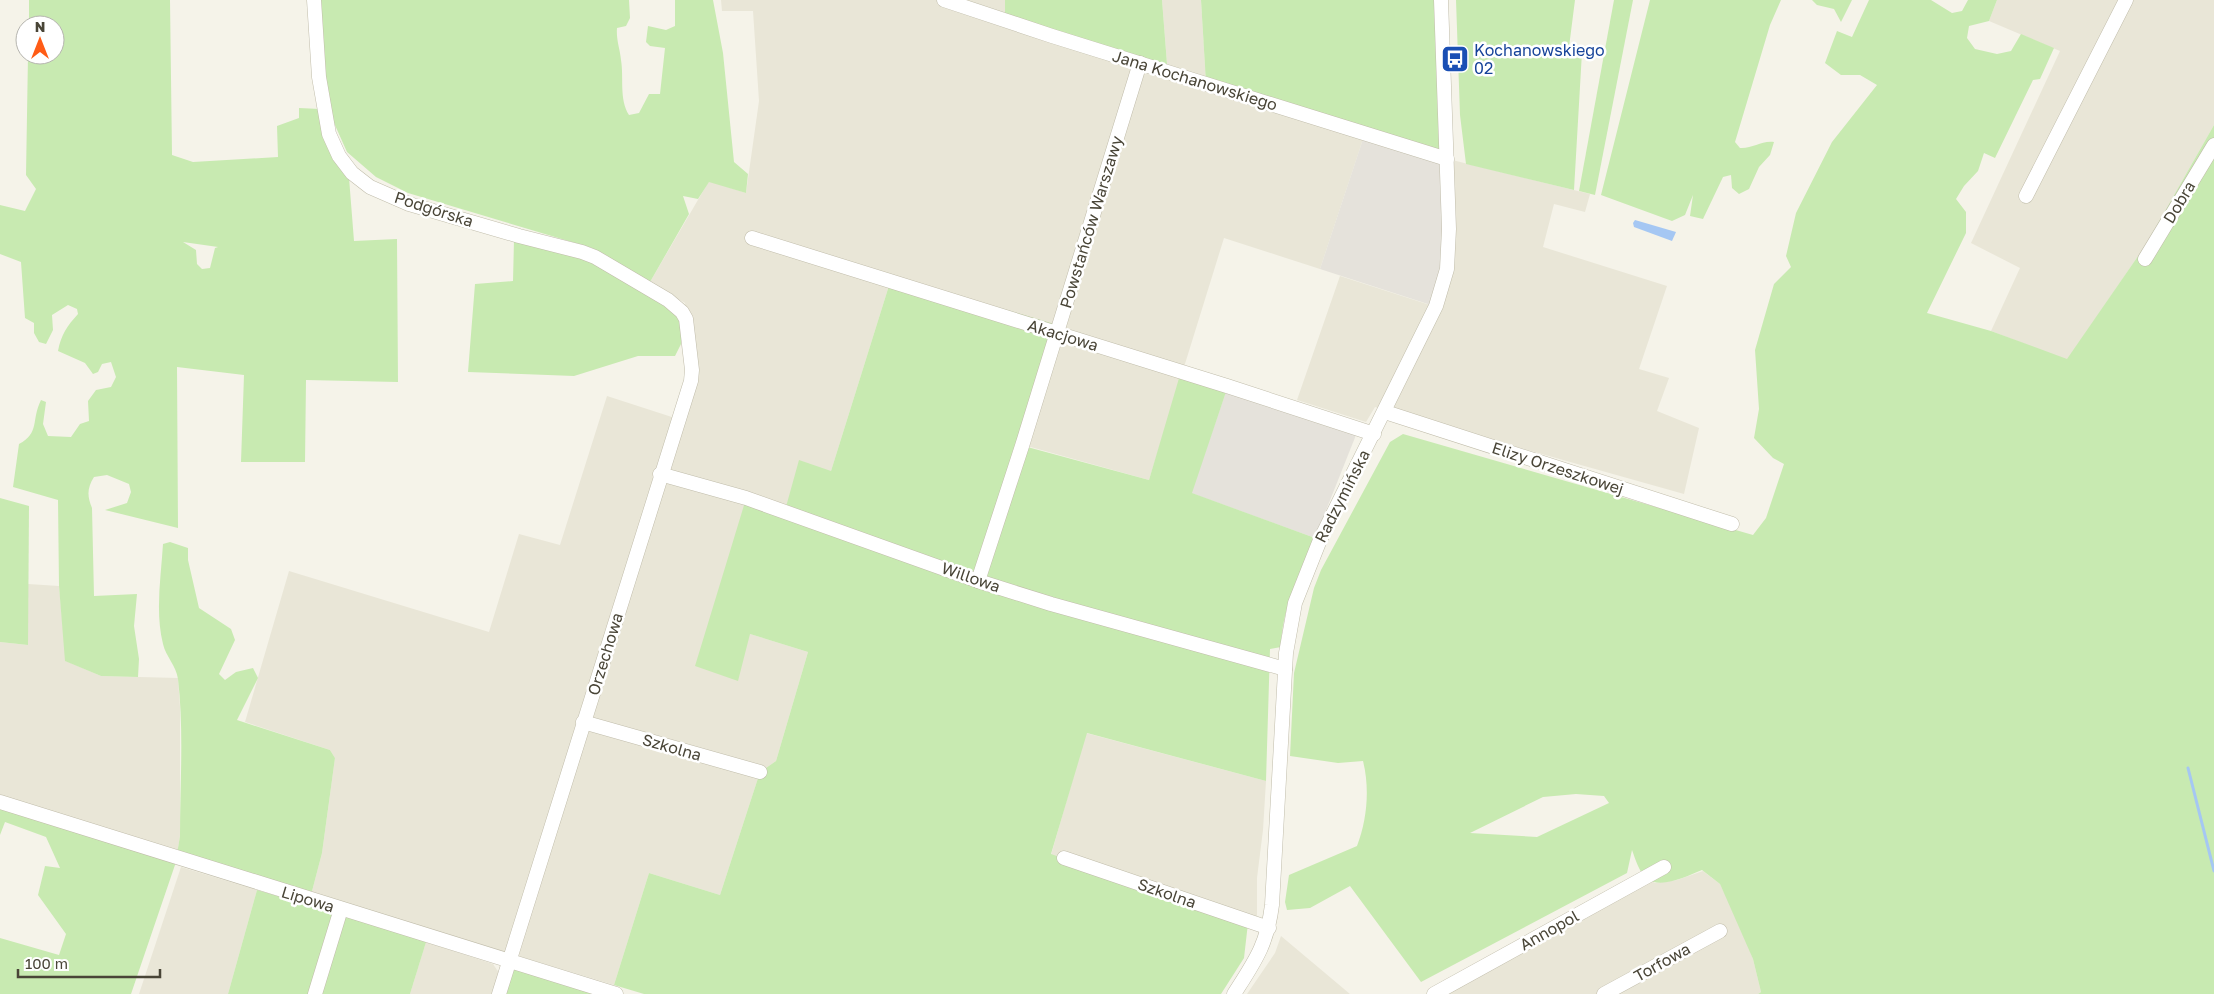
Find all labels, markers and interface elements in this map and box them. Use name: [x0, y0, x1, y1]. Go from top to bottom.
north arrow: [15, 15, 65, 65]
text: N: [35, 18, 45, 35]
place label: Kochanowskiego 02: [1474, 40, 1605, 78]
bus stop icon: Kochanowskiego 02: [1440, 44, 1470, 74]
street label: Jana Kochanowskiego: [1110, 45, 1280, 115]
street label: Powstańców Warszawy: [1055, 133, 1127, 311]
street label: Dobra: [2159, 177, 2199, 227]
street label: Podgórska: [392, 187, 476, 231]
street label: Akacjowa: [1025, 315, 1101, 355]
street label: Elizy Orzeszkowej: [1490, 437, 1626, 499]
street label: Radzymińska: [1310, 446, 1374, 546]
street label: Willowa: [939, 558, 1003, 596]
street label: Orzechowa: [583, 610, 627, 698]
street label: Szkolna: [640, 729, 704, 765]
street label: Szkolna: [1135, 874, 1199, 912]
street label: Lipowa: [279, 881, 337, 917]
street label: Annopol: [1516, 906, 1582, 954]
street label: Torfowa: [1630, 938, 1694, 986]
scale bar: [18, 946, 160, 978]
text: 100 m: [25, 954, 68, 972]

